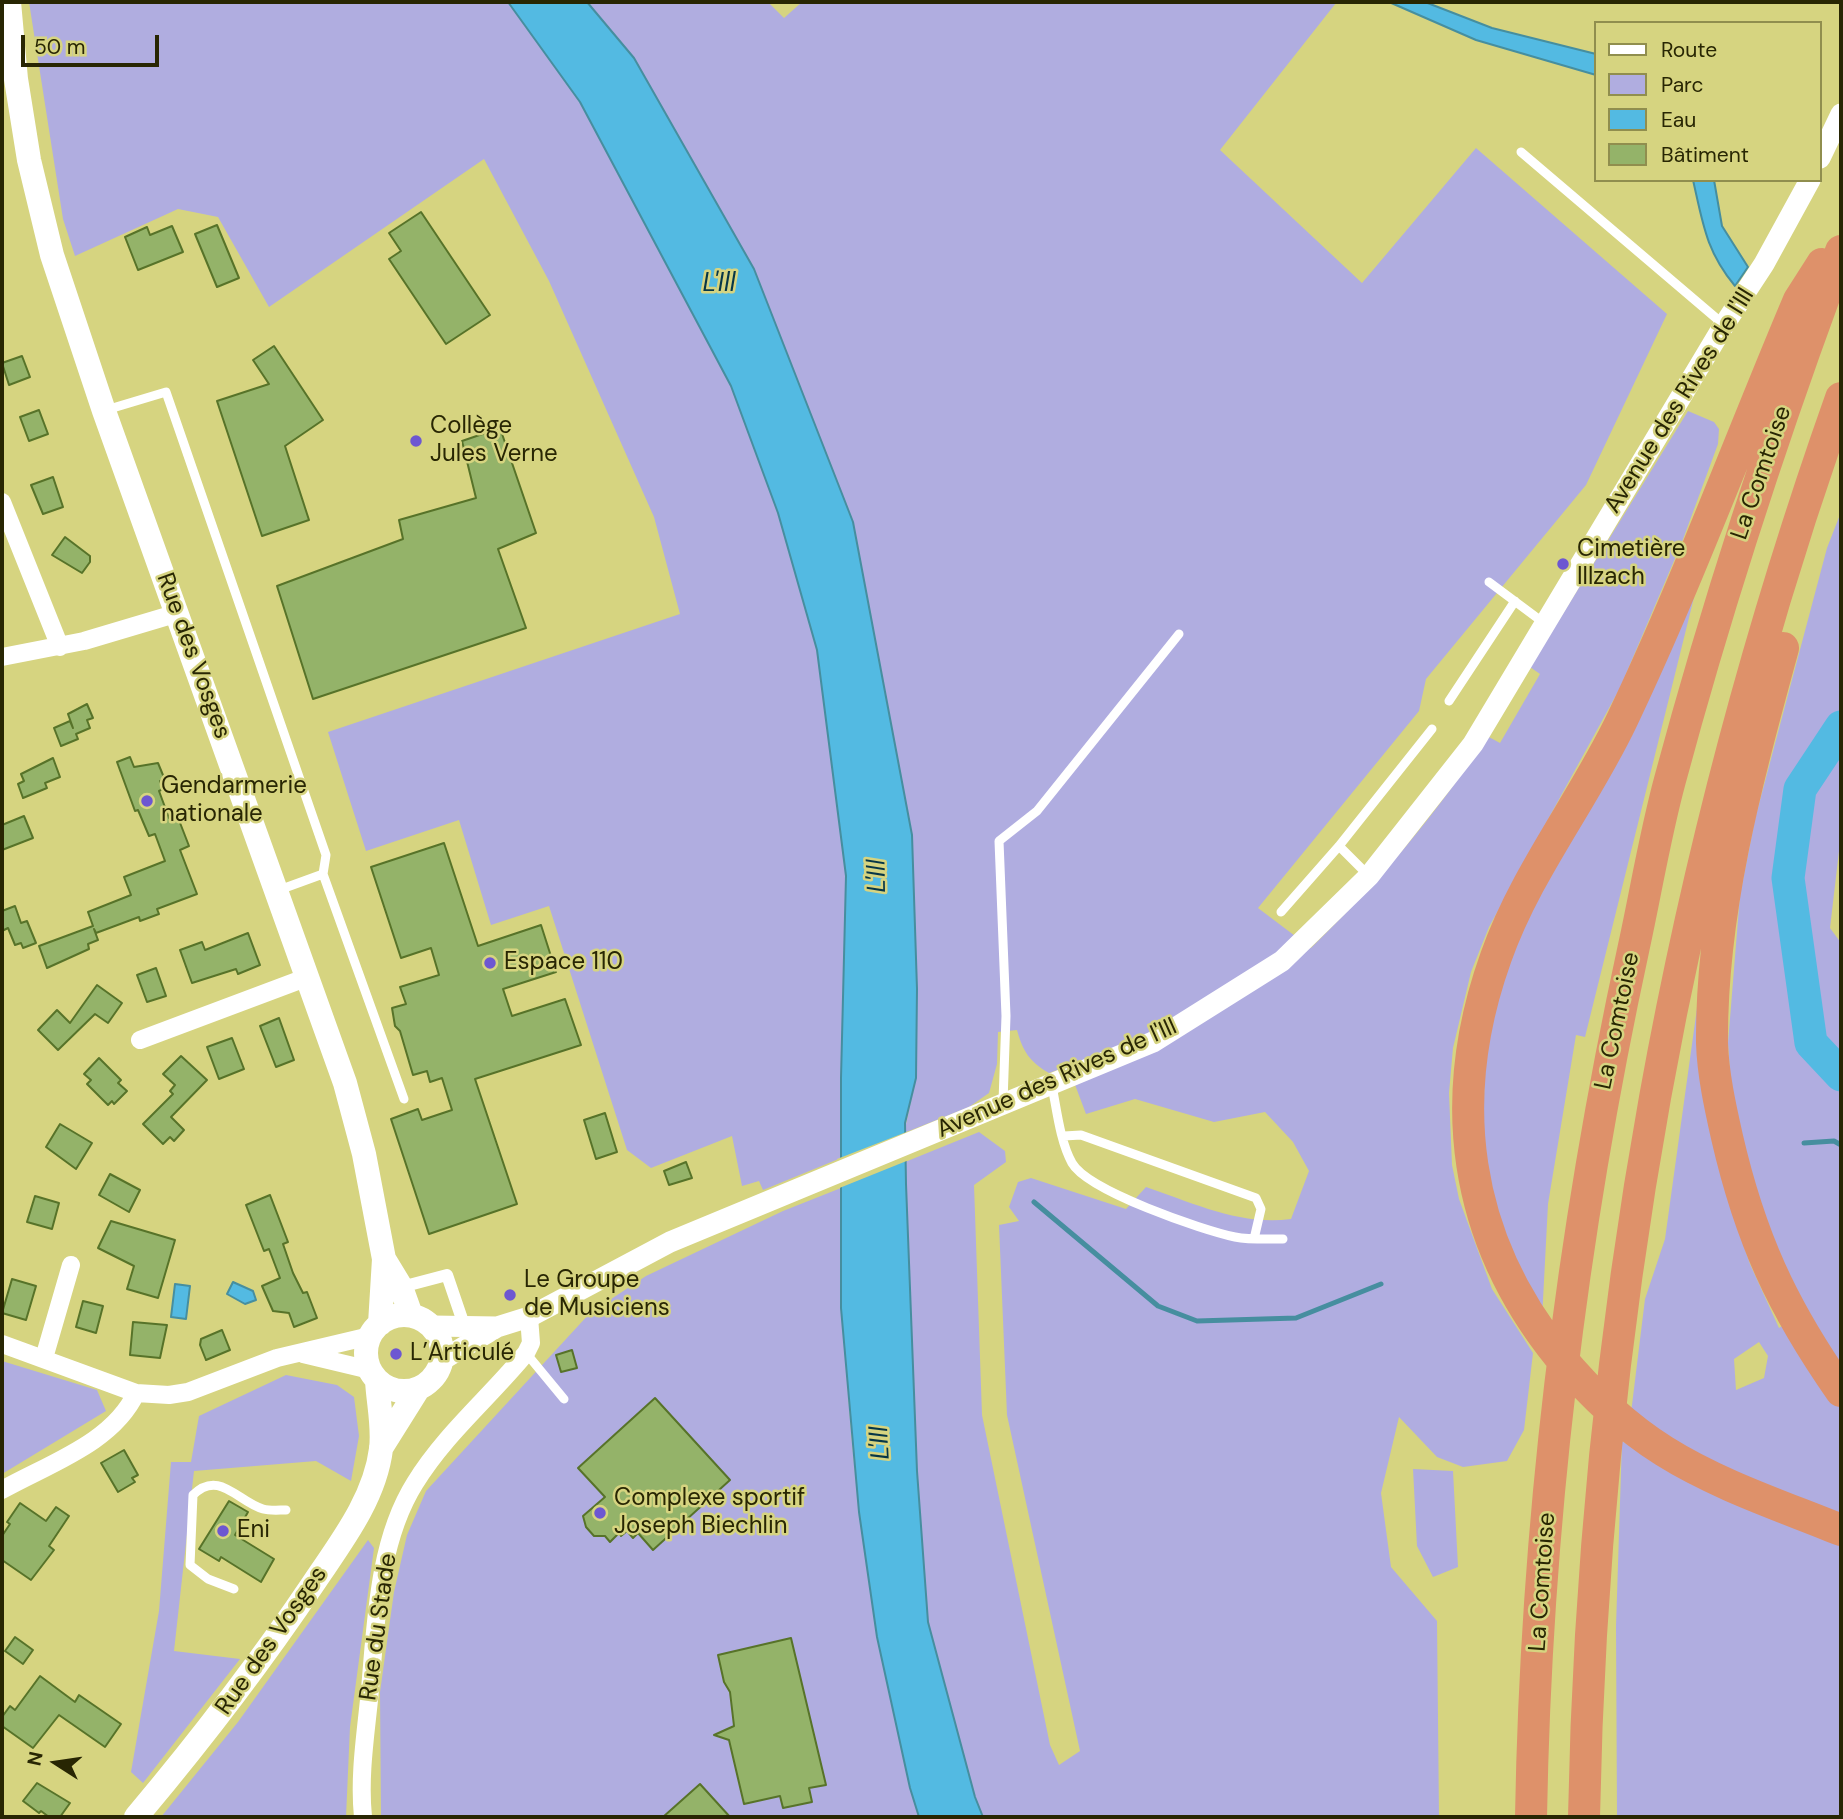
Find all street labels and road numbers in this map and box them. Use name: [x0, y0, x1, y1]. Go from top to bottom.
street label: Avenue des Rives de l'Ill: [1599, 283, 1761, 519]
street label: La Comtoise: [1726, 402, 1798, 544]
street label: Rue des Vosges: [150, 569, 236, 743]
street label: La Comtoise: [1589, 950, 1647, 1092]
street label: Avenue des Rives de l'Ill: [933, 1013, 1181, 1145]
street label: La Comtoise: [1524, 1511, 1562, 1653]
street label: Rue du Stade: [354, 1552, 404, 1702]
street label: Rue des Vosges: [210, 1561, 334, 1721]

